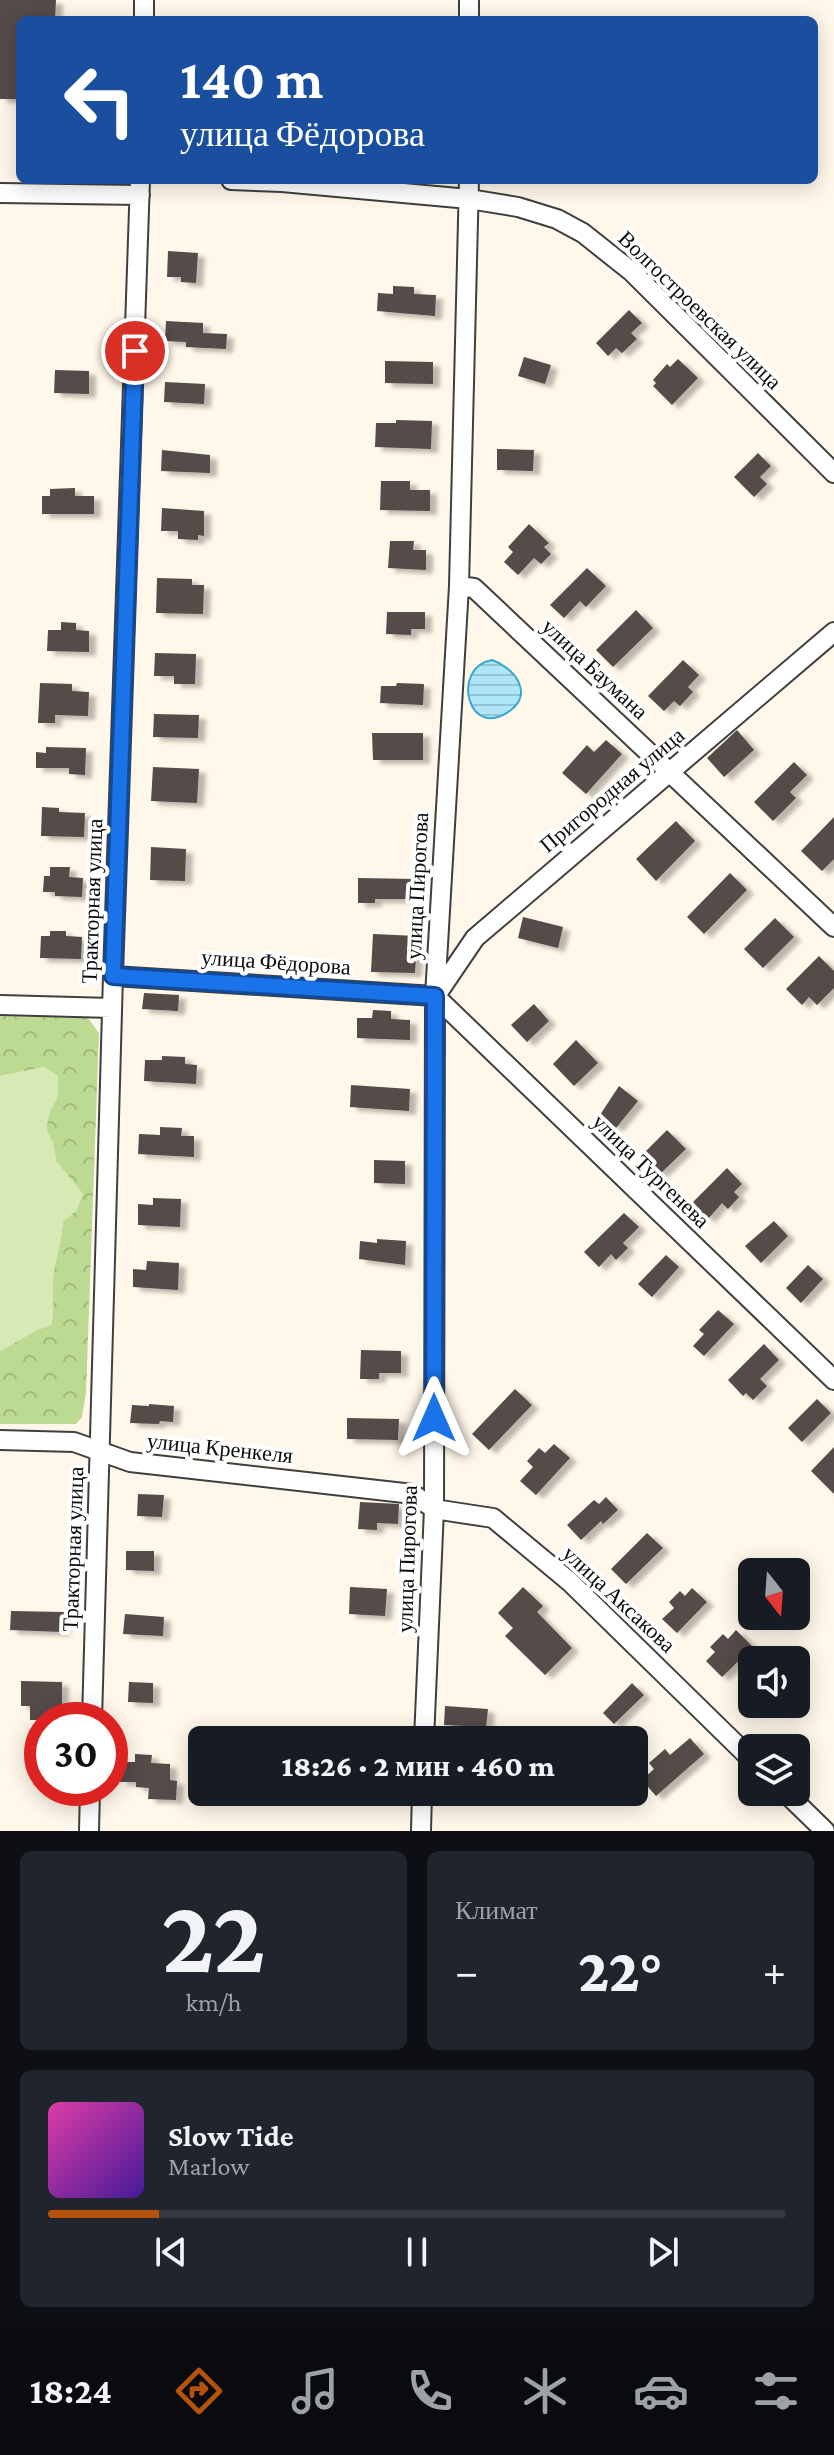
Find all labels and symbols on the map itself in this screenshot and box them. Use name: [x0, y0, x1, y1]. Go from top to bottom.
street label: Волгостроевская улица: [613, 226, 787, 394]
pin: [101, 317, 169, 385]
street label: улица Баумана: [537, 614, 653, 725]
street label: Пригородная улица: [535, 722, 689, 858]
street label: улица Пирогова: [401, 811, 433, 960]
street label: Тракторная улица: [77, 818, 107, 984]
street label: улица Фёдорова: [200, 944, 352, 980]
street label: улица Тургенева: [587, 1109, 715, 1233]
position arrow: [392, 1376, 476, 1460]
street label: улица Кренкеля: [146, 1428, 294, 1468]
street label: Тракторная улица: [58, 1466, 88, 1632]
street label: улица Пирогова: [392, 1485, 422, 1633]
street label: улица Аксакова: [558, 1541, 681, 1658]
north arrow: [738, 1558, 810, 1630]
speed limit sign: 30: [24, 1702, 128, 1806]

